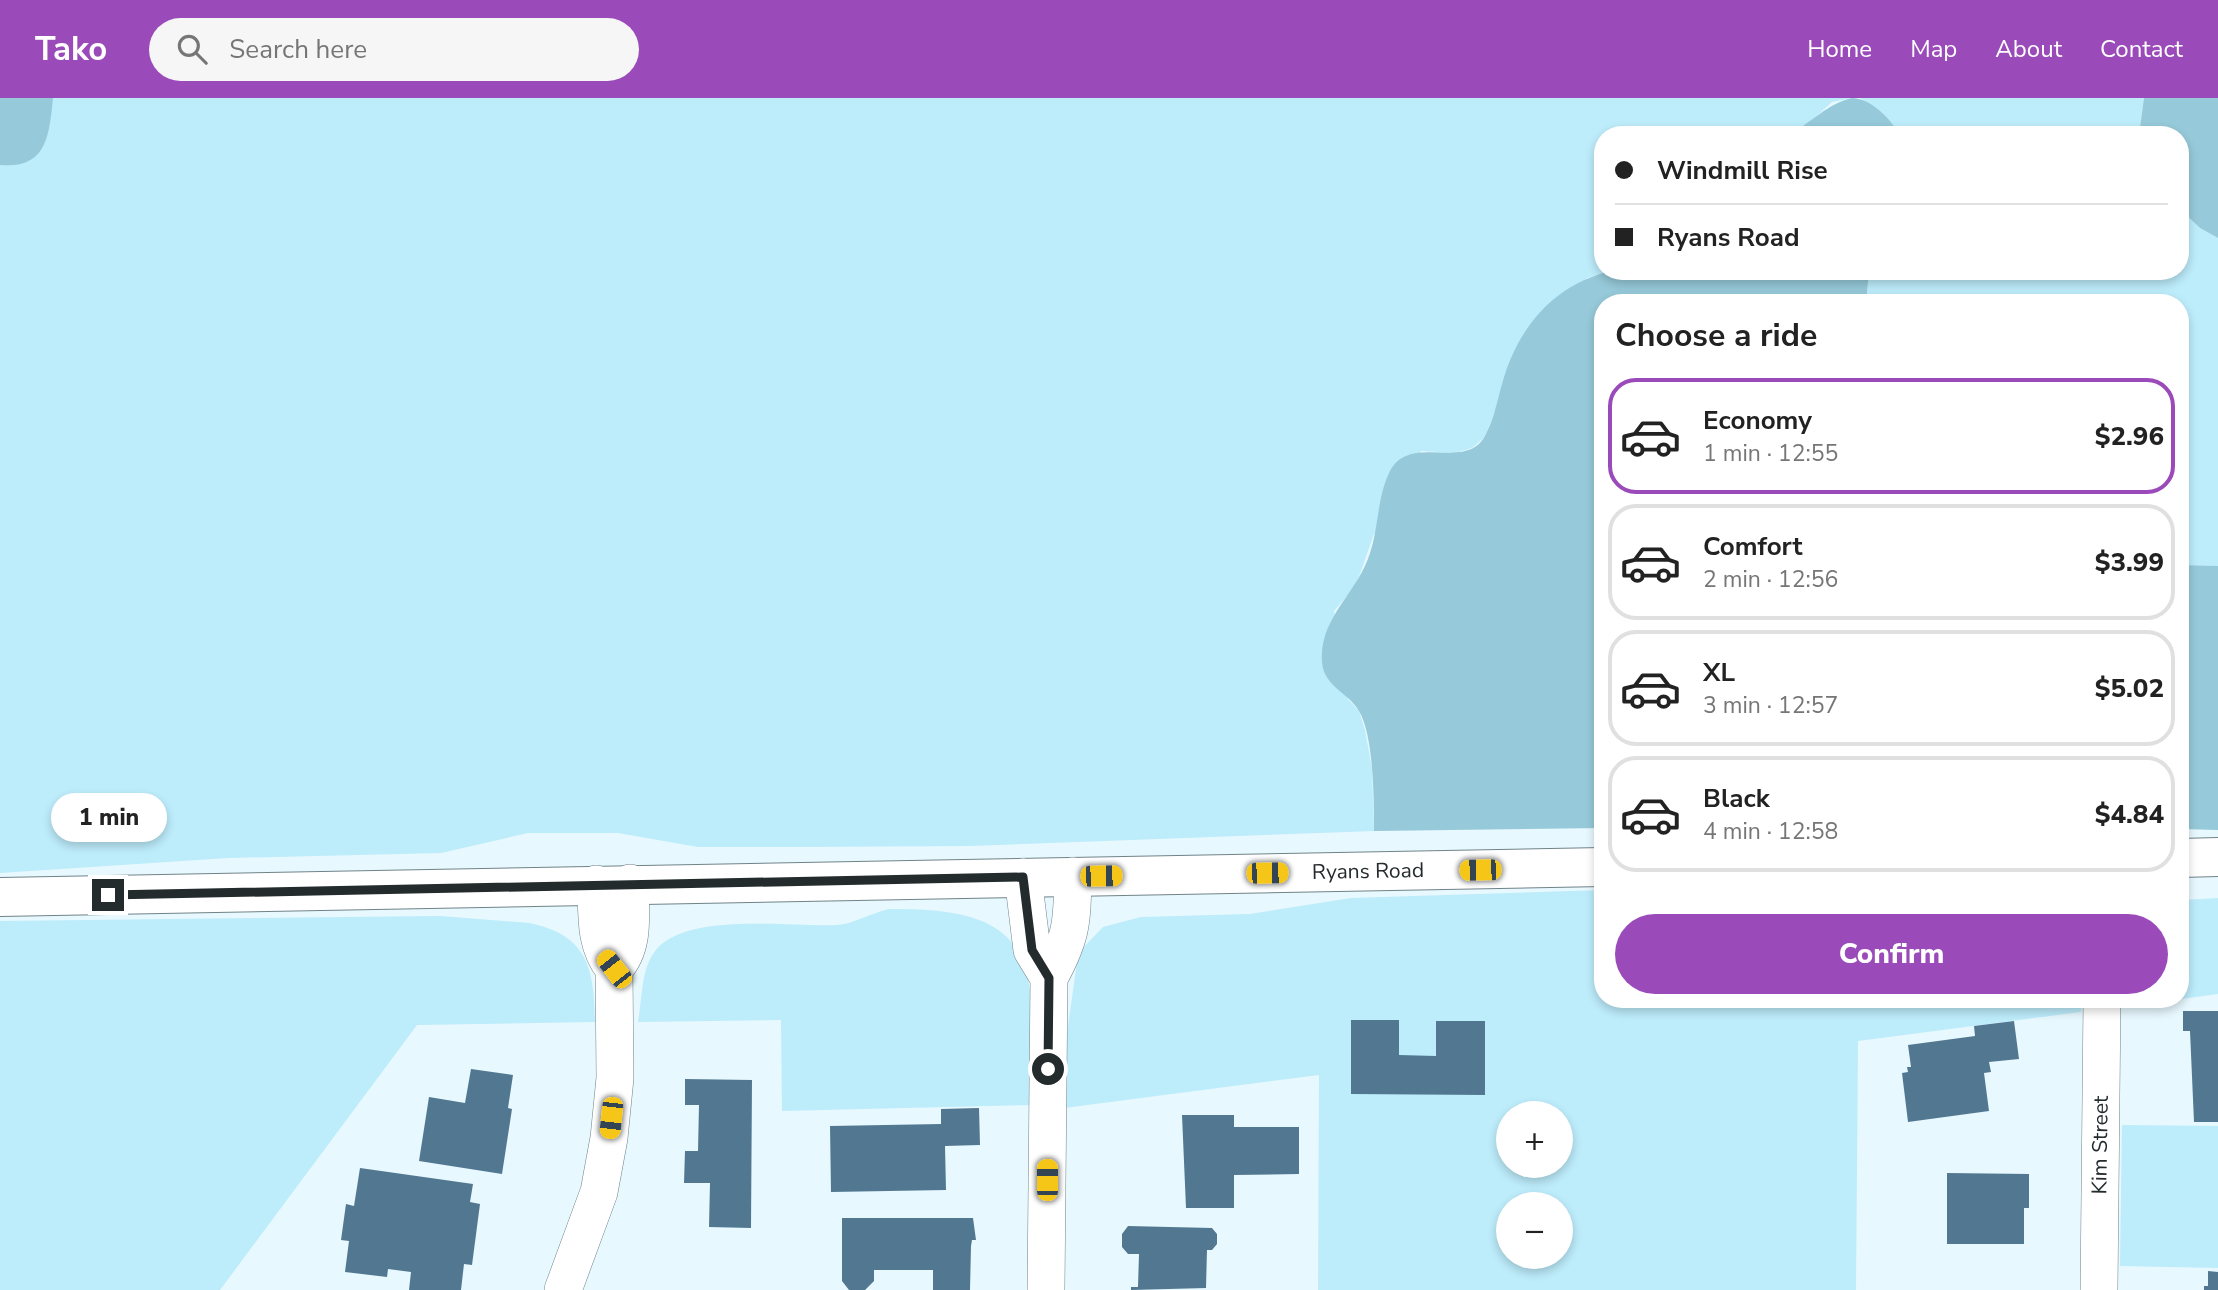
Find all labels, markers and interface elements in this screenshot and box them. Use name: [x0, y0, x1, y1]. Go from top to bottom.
search box: [149, 18, 639, 81]
text: Tako: [35, 27, 107, 72]
icon: search: [173, 30, 211, 68]
text: Search here: [229, 32, 367, 67]
text: Home: [1807, 33, 1872, 65]
text: Map: [1910, 33, 1957, 65]
text: About: [1995, 33, 2062, 65]
text: Contact: [2100, 33, 2183, 65]
text: Windmill Rise: [1657, 153, 1828, 188]
text: Ryans Road: [1657, 220, 1800, 255]
text: Choose a ride: [1615, 314, 1817, 357]
text: Economy: [1703, 403, 1812, 438]
icon: car: [1619, 405, 1682, 468]
text: $2.96: [2095, 419, 2164, 454]
text: 1 min · 12:55: [1703, 438, 1838, 469]
text: Comfort: [1703, 529, 1803, 564]
icon: car: [1619, 531, 1682, 594]
text: $3.99: [2095, 545, 2164, 580]
text: 2 min · 12:56: [1703, 564, 1838, 595]
text: XL: [1703, 655, 1735, 690]
icon: car: [1619, 657, 1682, 720]
text: $5.02: [2095, 671, 2164, 706]
text: 3 min · 12:57: [1703, 690, 1838, 721]
text: Black: [1703, 781, 1770, 816]
icon: car: [1619, 783, 1682, 846]
callout: 1 min: [50, 794, 166, 842]
text: $4.84: [2095, 797, 2164, 832]
text: 1 min: [79, 802, 139, 833]
text: 4 min · 12:58: [1703, 816, 1838, 847]
street label: Ryans Road: [1312, 856, 1424, 886]
car: [1459, 859, 1502, 881]
car: [1246, 862, 1289, 884]
car: [1080, 865, 1123, 887]
route end: [92, 879, 124, 911]
button: Confirm: [1615, 914, 2168, 994]
car: [593, 946, 636, 992]
route start: [1032, 1053, 1064, 1085]
street label: Kim Street: [2085, 1095, 2115, 1195]
car: [599, 1096, 624, 1140]
map controls: [1496, 1101, 1573, 1269]
button: +: [1496, 1101, 1573, 1178]
car: [1037, 1159, 1058, 1201]
button: −: [1496, 1192, 1573, 1269]

